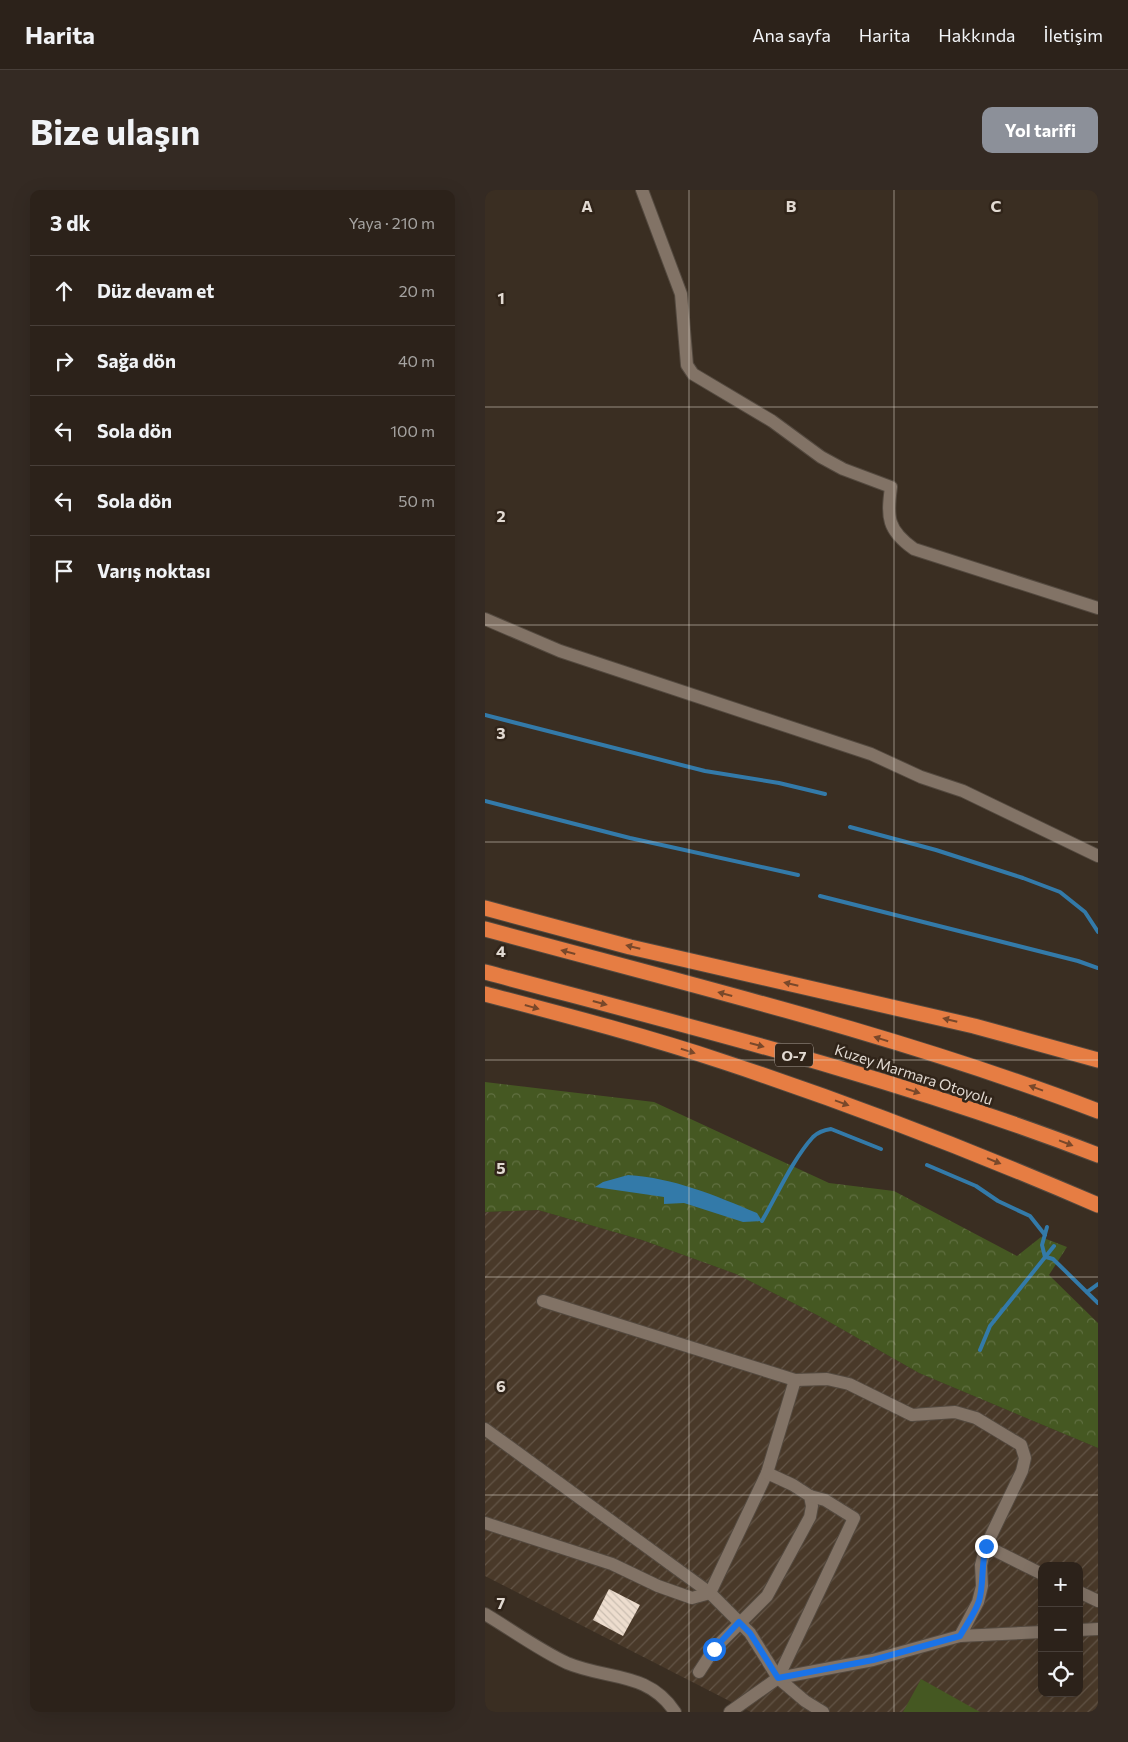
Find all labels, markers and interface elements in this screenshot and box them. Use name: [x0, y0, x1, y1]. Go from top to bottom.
text: Harita: [25, 20, 95, 49]
text: Ana sayfa: [752, 24, 831, 46]
text: Harita: [859, 24, 910, 46]
text: Hakkında: [938, 24, 1016, 46]
text: İletişim: [1044, 24, 1103, 46]
button: Yol tarifi: [982, 107, 1098, 153]
text: Bize ulaşın: [30, 109, 200, 152]
text: A: [581, 196, 593, 215]
text: B: [786, 196, 797, 215]
text: C: [991, 196, 1002, 215]
text: 3 dk: [50, 210, 91, 235]
text: Yaya · 210 m: [348, 213, 435, 232]
icon: ahead: [50, 277, 78, 305]
text: Düz devam et: [97, 279, 214, 302]
text: 20 m: [399, 281, 435, 300]
text: 1: [497, 288, 505, 307]
icon: right: [50, 347, 78, 375]
text: Sağa dön: [97, 349, 176, 372]
text: 40 m: [398, 351, 435, 370]
icon: left: [50, 417, 78, 445]
text: Sola dön: [97, 419, 172, 442]
text: 100 m: [390, 421, 435, 440]
icon: left: [50, 487, 78, 515]
text: Sola dön: [97, 489, 172, 512]
text: 50 m: [398, 491, 435, 510]
text: 2: [496, 506, 506, 525]
icon: arrive: [50, 557, 78, 585]
text: Varış noktası: [97, 559, 210, 582]
text: 3: [496, 723, 506, 742]
text: 4: [496, 941, 506, 960]
one-way arrow: [625, 943, 640, 951]
one-way arrow: [560, 947, 575, 955]
one-way arrow: [783, 979, 799, 987]
one-way arrow: [717, 990, 732, 998]
one-way arrow: [592, 999, 607, 1007]
one-way arrow: [525, 1003, 540, 1011]
one-way arrow: [942, 1016, 957, 1024]
one-way arrow: [873, 1034, 888, 1042]
street label: Kuzey Marmara Otoyolu: [833, 1040, 995, 1108]
one-way arrow: [749, 1041, 764, 1049]
road number: O-7: [775, 1044, 813, 1066]
one-way arrow: [681, 1048, 696, 1056]
one-way arrow: [1029, 1083, 1043, 1091]
one-way arrow: [905, 1087, 920, 1095]
one-way arrow: [835, 1099, 850, 1107]
one-way arrow: [1059, 1140, 1074, 1147]
one-way arrow: [987, 1157, 1002, 1165]
text: 5: [496, 1158, 506, 1177]
text: 6: [496, 1376, 506, 1395]
route end: [975, 1535, 998, 1558]
map controls: [1038, 1562, 1083, 1697]
button: +: [1038, 1562, 1083, 1607]
text: 7: [497, 1593, 506, 1612]
button: −: [1038, 1607, 1083, 1652]
route start: [703, 1638, 726, 1661]
button: locate: [1038, 1652, 1083, 1697]

